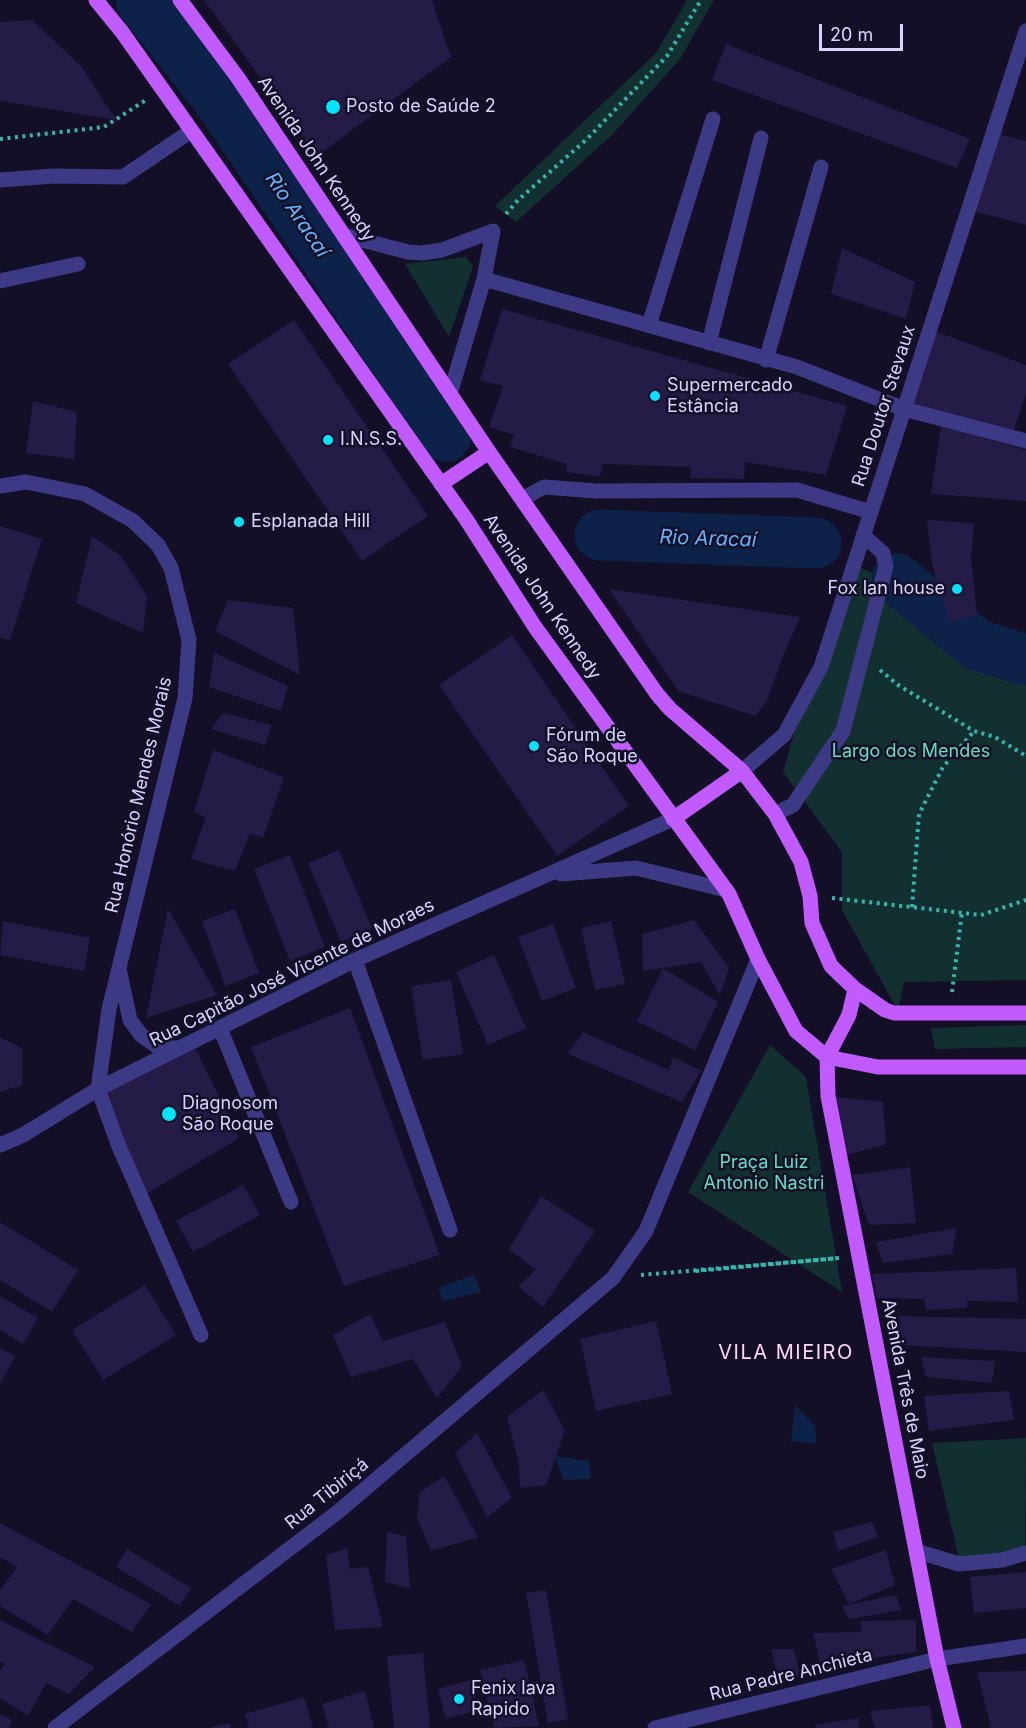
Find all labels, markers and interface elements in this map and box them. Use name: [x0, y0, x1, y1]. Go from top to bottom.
scale bar: [822, 12, 906, 50]
text: 20 m: [830, 24, 873, 45]
street label: Avenida John Kennedy: [253, 72, 379, 246]
place label: Posto de Saúde 2: [346, 96, 496, 118]
marker: Posto de Saúde 2: [324, 98, 342, 116]
water label: Rio Aracaí: [260, 168, 334, 262]
street label: Rua Doutor Stevaux: [848, 323, 920, 489]
place label: Supermercado Estância: [667, 375, 793, 418]
marker: Supermercado Estância: [648, 389, 662, 403]
place label: I.N.S.S.: [340, 429, 402, 451]
marker: I.N.S.S.: [321, 433, 335, 447]
street label: Avenida John Kennedy: [479, 510, 605, 684]
place label: Esplanada Hill: [251, 511, 370, 533]
marker: Esplanada Hill: [232, 515, 246, 529]
water label: Rio Aracaí: [659, 525, 757, 553]
place label: Fox lan house: [828, 578, 945, 600]
marker: Fox lan house: [950, 582, 964, 596]
street label: Rua Honório Mendes Morais: [101, 675, 177, 915]
place label: Fórum de São Roque: [546, 725, 638, 768]
marker: Fórum de São Roque: [527, 739, 541, 753]
park label: Largo dos Mendes: [832, 741, 990, 763]
street label: Rua Capitão José Vicente de Moraes: [146, 894, 438, 1052]
place label: Diagnosom São Roque: [182, 1093, 278, 1136]
marker: Diagnosom São Roque: [160, 1105, 178, 1123]
park label: Praça Luiz Antonio Nastri: [704, 1152, 824, 1194]
street label: Avenida Três de Maio: [877, 1297, 933, 1481]
district label: VILA MIEIRO: [718, 1341, 854, 1365]
street label: Rua Tibiriçá: [281, 1454, 373, 1534]
street label: Rua Padre Anchieta: [707, 1644, 875, 1706]
place label: Fenix lava Rapido: [471, 1678, 556, 1720]
marker: Fenix lava Rapido: [452, 1692, 466, 1706]

